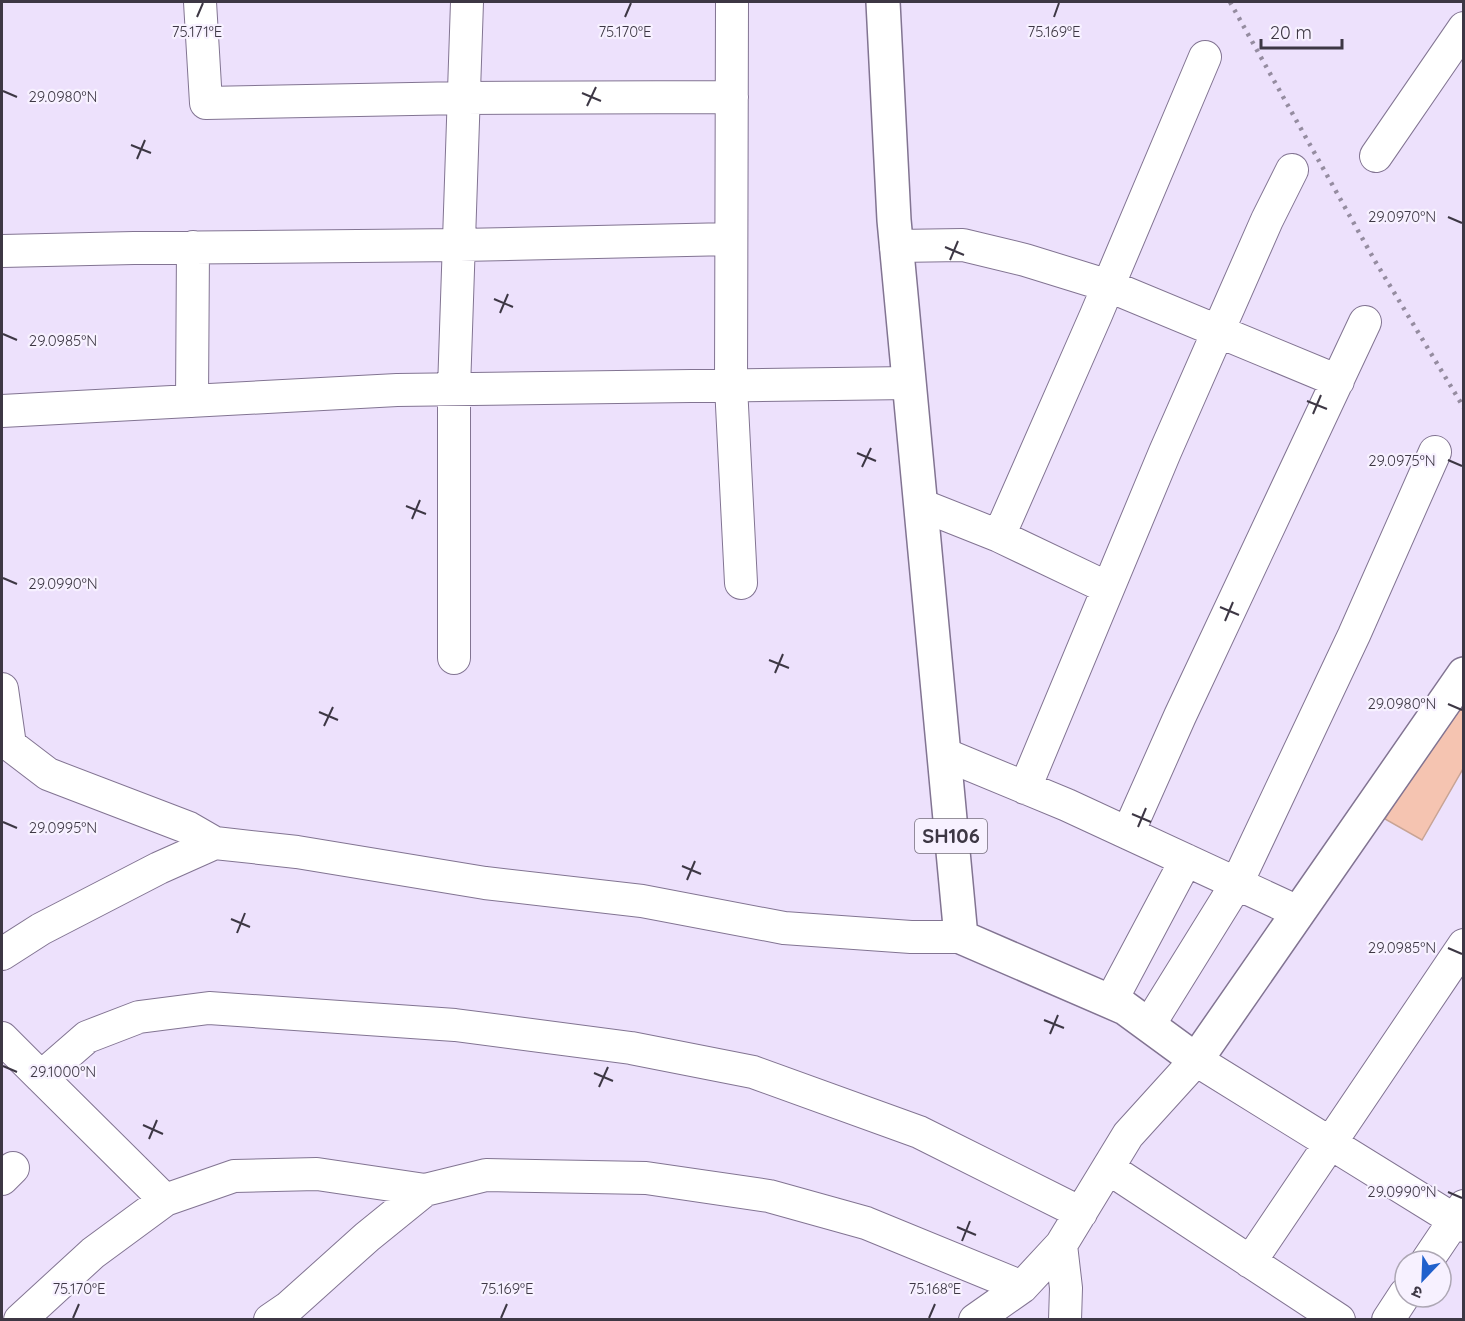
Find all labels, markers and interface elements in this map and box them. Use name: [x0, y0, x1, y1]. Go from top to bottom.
scale bar: [1261, 12, 1342, 50]
text: 20 m: [1270, 21, 1312, 44]
text: 75.171°E: [172, 22, 222, 41]
text: 75.170°E: [598, 22, 652, 41]
text: 75.169°E: [1027, 22, 1081, 41]
text: 29.0980°N: [28, 87, 98, 106]
text: 29.0970°N: [1368, 207, 1436, 226]
text: 29.0985°N: [29, 331, 97, 350]
text: 29.0975°N: [1368, 451, 1436, 470]
text: 29.0990°N: [28, 574, 98, 593]
text: 29.0980°N: [1367, 694, 1437, 713]
text: 29.0995°N: [29, 818, 97, 837]
road number: SH106: [915, 819, 987, 853]
text: 29.0985°N: [1368, 938, 1436, 957]
text: 29.1000°N: [30, 1062, 96, 1081]
text: 29.0990°N: [1367, 1182, 1437, 1201]
north arrow: [1393, 1249, 1453, 1309]
text: 75.170°E: [52, 1279, 106, 1298]
text: 75.169°E: [480, 1279, 534, 1298]
text: 75.168°E: [909, 1279, 961, 1298]
text: उ: [1408, 1282, 1425, 1304]

